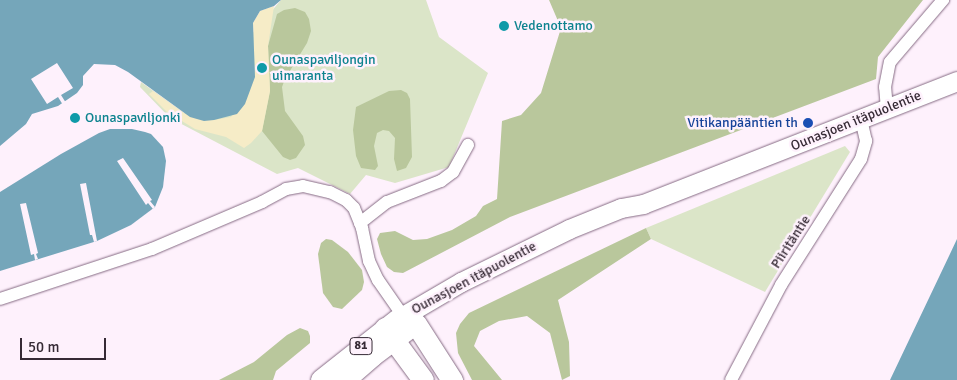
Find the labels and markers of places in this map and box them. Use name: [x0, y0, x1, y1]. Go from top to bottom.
place label: Vedenottamo: [514, 18, 593, 34]
marker: Vedenottamo: [498, 20, 510, 32]
place label: Ounaspaviljongin uimaranta: [272, 52, 376, 84]
marker: Ounaspaviljongin uimaranta: [256, 62, 268, 74]
place label: Ounaspaviljonki: [85, 110, 181, 126]
marker: Ounaspaviljonki: [69, 112, 81, 124]
place label: Vitikanpääntien th: [687, 115, 798, 131]
marker: Vitikanpääntien th: [802, 117, 814, 129]

